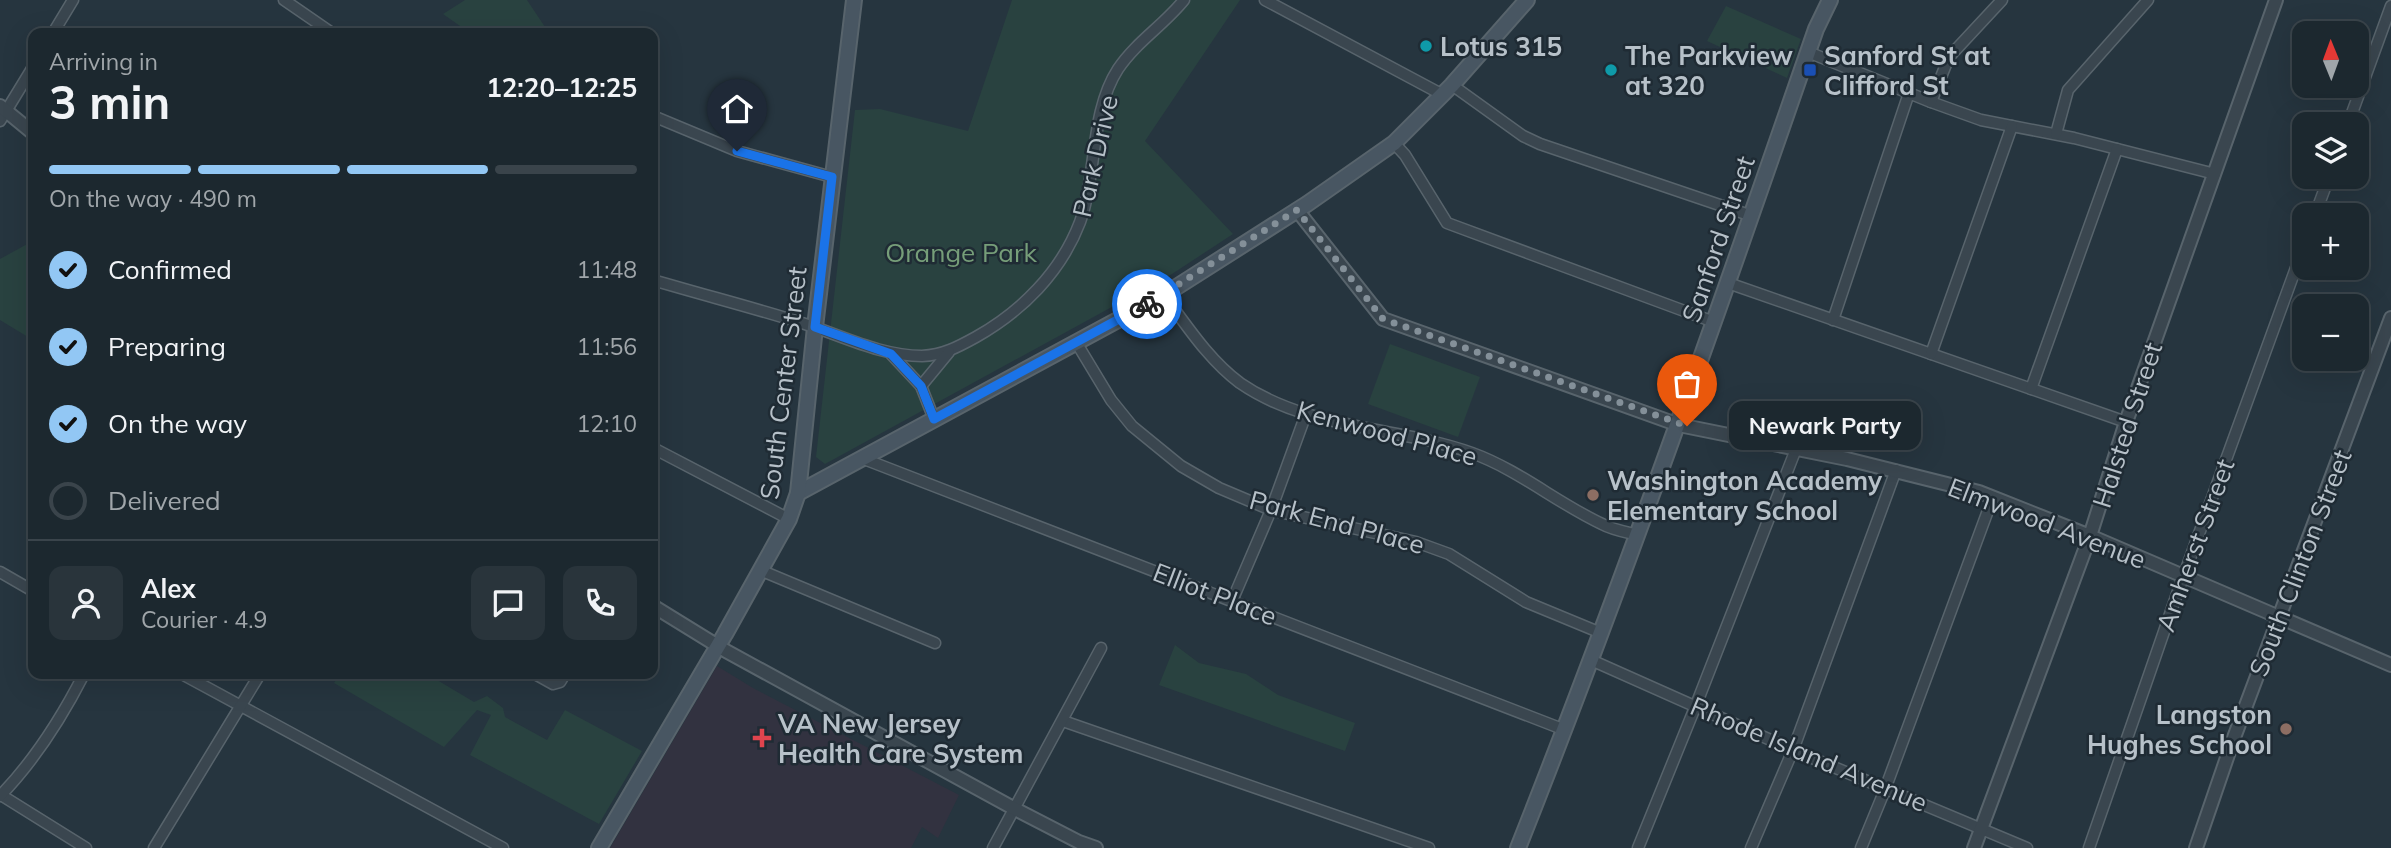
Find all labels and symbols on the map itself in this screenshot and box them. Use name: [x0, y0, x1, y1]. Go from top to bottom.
north arrow: [2292, 21, 2370, 98]
place label: Lotus 315: [1440, 30, 1562, 63]
marker: Lotus 315: [1418, 38, 1434, 54]
place label: The Parkview at 320: [1625, 39, 1793, 102]
place label: Sanford St at Clifford St: [1824, 39, 1990, 102]
marker: The Parkview at 320: [1603, 62, 1619, 78]
marker: Sanford St at Clifford St: [1802, 62, 1818, 78]
pin: [707, 79, 767, 151]
street label: Park Drive: [1065, 92, 1125, 220]
street label: Sanford Street: [1674, 151, 1762, 327]
park label: Orange Park: [885, 236, 1037, 269]
street label: South Center Street: [752, 265, 814, 501]
courier: [1112, 269, 1182, 339]
street label: Halsted Street: [2085, 338, 2169, 512]
pin: [1657, 354, 1717, 426]
street label: Kenwood Place: [1293, 393, 1481, 473]
callout: Newark Party: [1729, 402, 1922, 450]
street label: South Clinton Street: [2242, 445, 2358, 681]
street label: Amherst Street: [2149, 454, 2241, 636]
place label: Washington Academy Elementary School: [1607, 464, 1883, 527]
street label: Elmwood Avenue: [1943, 470, 2151, 576]
street label: Park End Place: [1246, 483, 1428, 561]
marker: Washington Academy Elementary School: [1585, 487, 1601, 503]
street label: Elliot Place: [1148, 555, 1282, 633]
street label: Rhode Island Avenue: [1686, 689, 1932, 819]
place label: Langston Hughes School: [2087, 698, 2272, 761]
place label: VA New Jersey Health Care System: [777, 707, 1023, 770]
marker: Langston Hughes School: [2278, 721, 2294, 737]
marker: VA New Jersey Health Care System: [752, 728, 772, 748]

